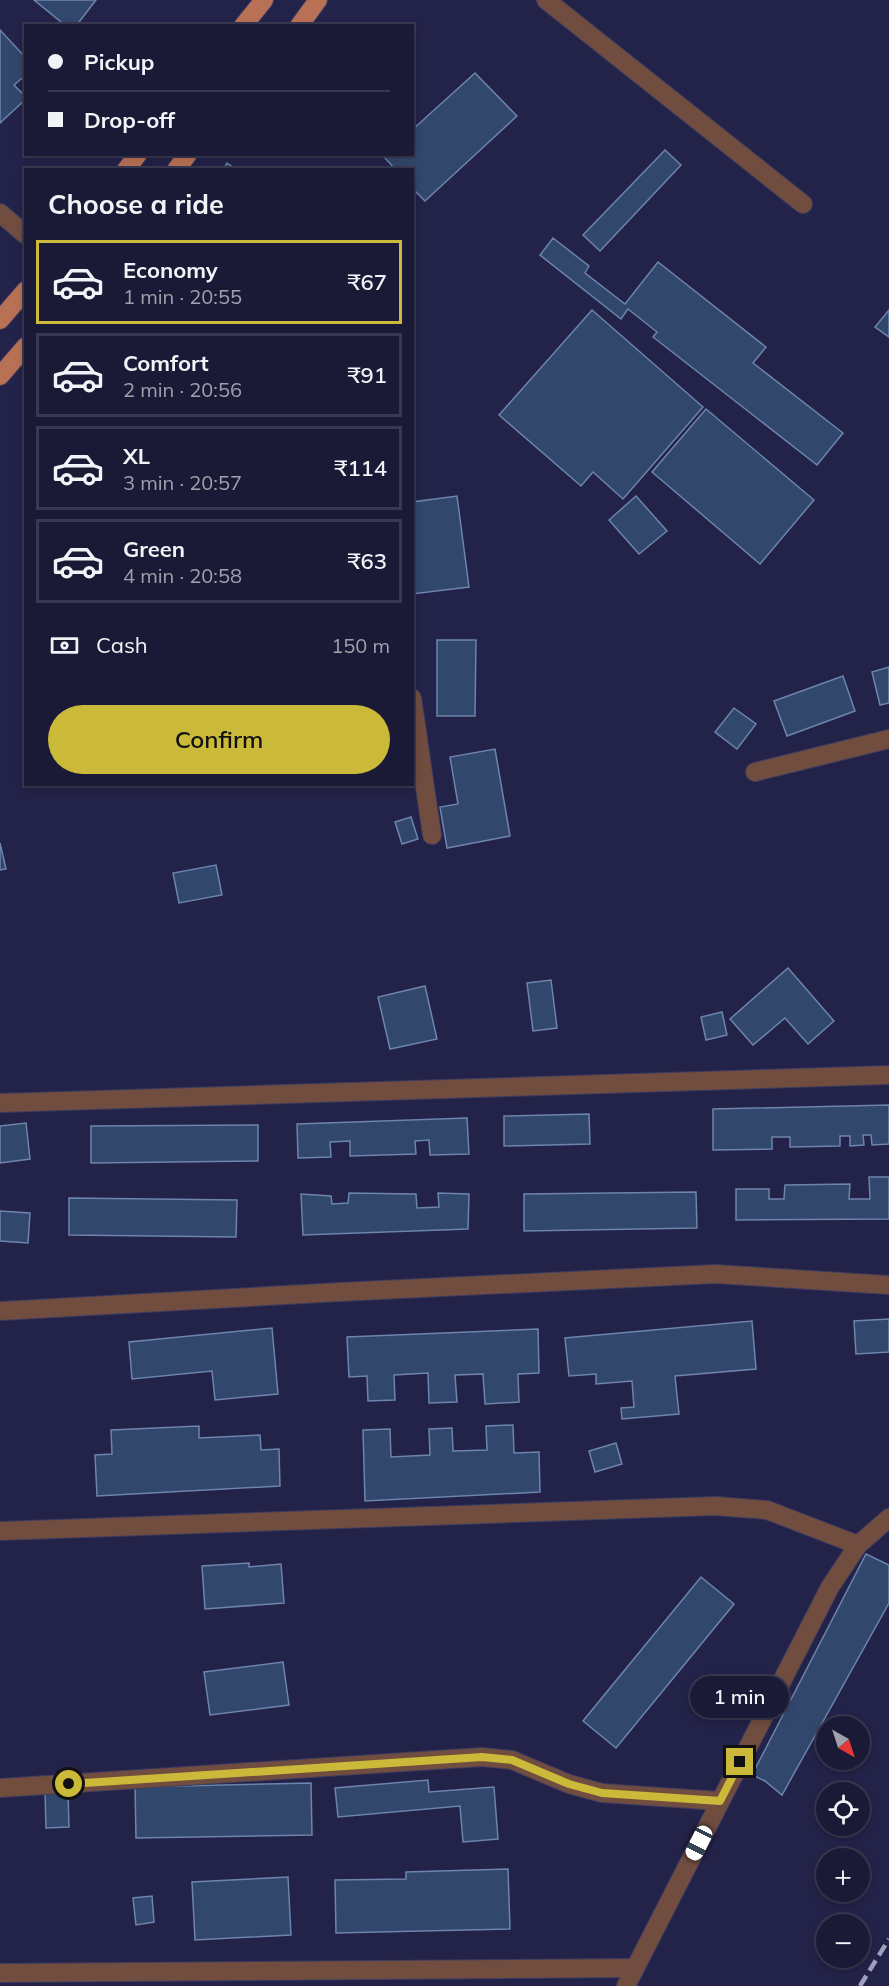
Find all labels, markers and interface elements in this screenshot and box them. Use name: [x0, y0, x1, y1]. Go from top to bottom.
text: Pickup: [84, 48, 154, 76]
text: Drop-off: [84, 106, 175, 134]
text: Choose a ride: [48, 187, 224, 221]
icon: car: [51, 255, 105, 309]
text: Economy: [123, 256, 218, 284]
text: ₹67: [347, 268, 387, 296]
text: 1 min · 20:55: [123, 284, 242, 309]
icon: car: [51, 348, 105, 402]
text: Comfort: [123, 349, 209, 377]
text: ₹91: [347, 361, 387, 389]
text: 2 min · 20:56: [123, 377, 242, 402]
icon: car: [51, 441, 105, 495]
text: XL: [123, 442, 150, 470]
text: ₹114: [334, 454, 387, 482]
text: 3 min · 20:57: [123, 470, 242, 495]
icon: car: [51, 534, 105, 588]
text: Green: [123, 535, 185, 563]
text: ₹63: [347, 547, 387, 575]
text: 4 min · 20:58: [123, 563, 242, 588]
icon: cash: [48, 629, 81, 662]
text: Cash: [96, 631, 148, 659]
text: 150 m: [331, 633, 390, 658]
button: Confirm: [48, 705, 390, 774]
callout: 1 min: [690, 1675, 789, 1717]
text: 1 min: [714, 1684, 765, 1709]
north arrow: [816, 1716, 870, 1770]
map controls: [816, 1716, 870, 1968]
route end: [726, 1748, 753, 1775]
route start: [55, 1770, 82, 1797]
button: locate: [816, 1782, 870, 1836]
car: [683, 1823, 715, 1863]
button: +: [816, 1848, 870, 1902]
button: −: [816, 1914, 870, 1968]

